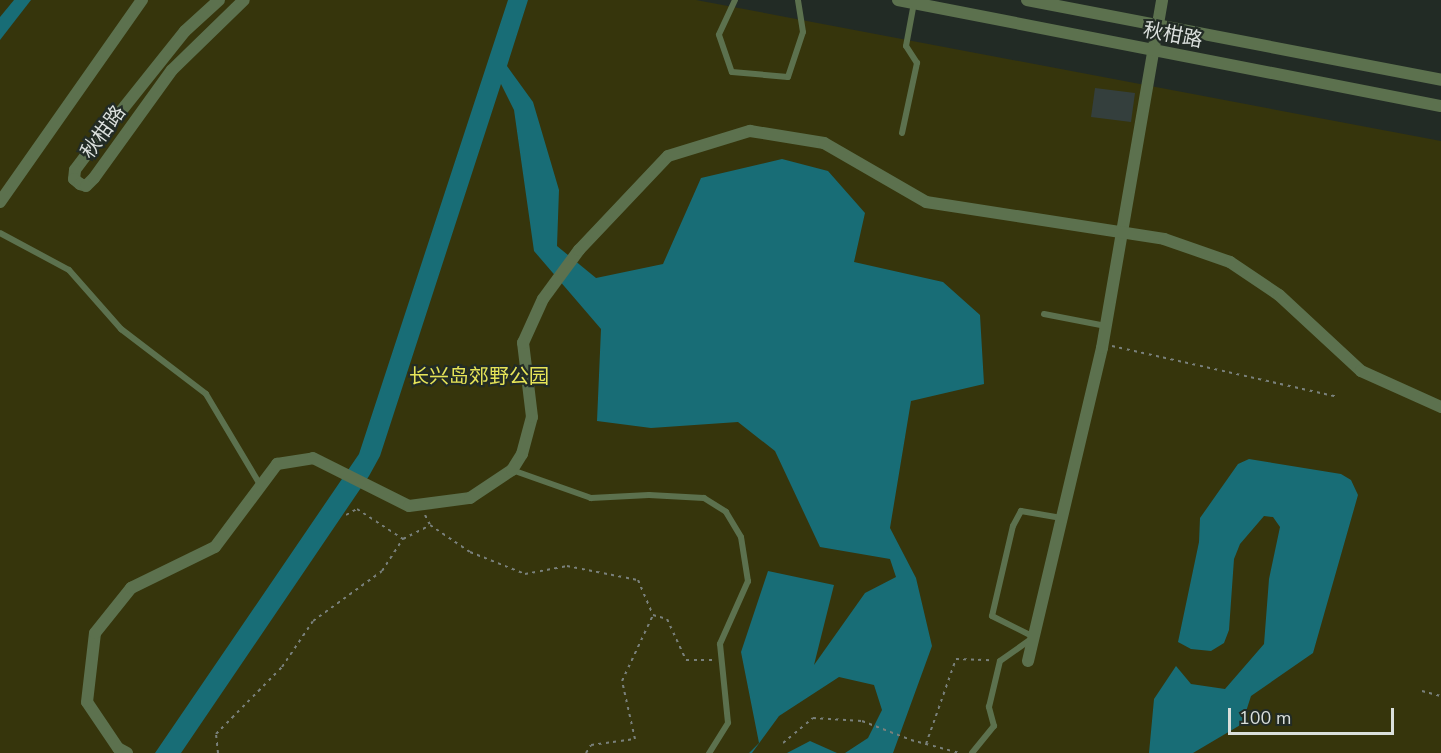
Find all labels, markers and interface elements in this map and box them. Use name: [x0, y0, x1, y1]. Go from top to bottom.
street label: 秋柑路: [1141, 17, 1205, 53]
street label: 秋柑路: [76, 101, 130, 163]
park label: 长兴岛郊野公园: [409, 364, 549, 388]
scale bar: [1231, 696, 1398, 734]
text: 100 m: [1239, 706, 1291, 730]

